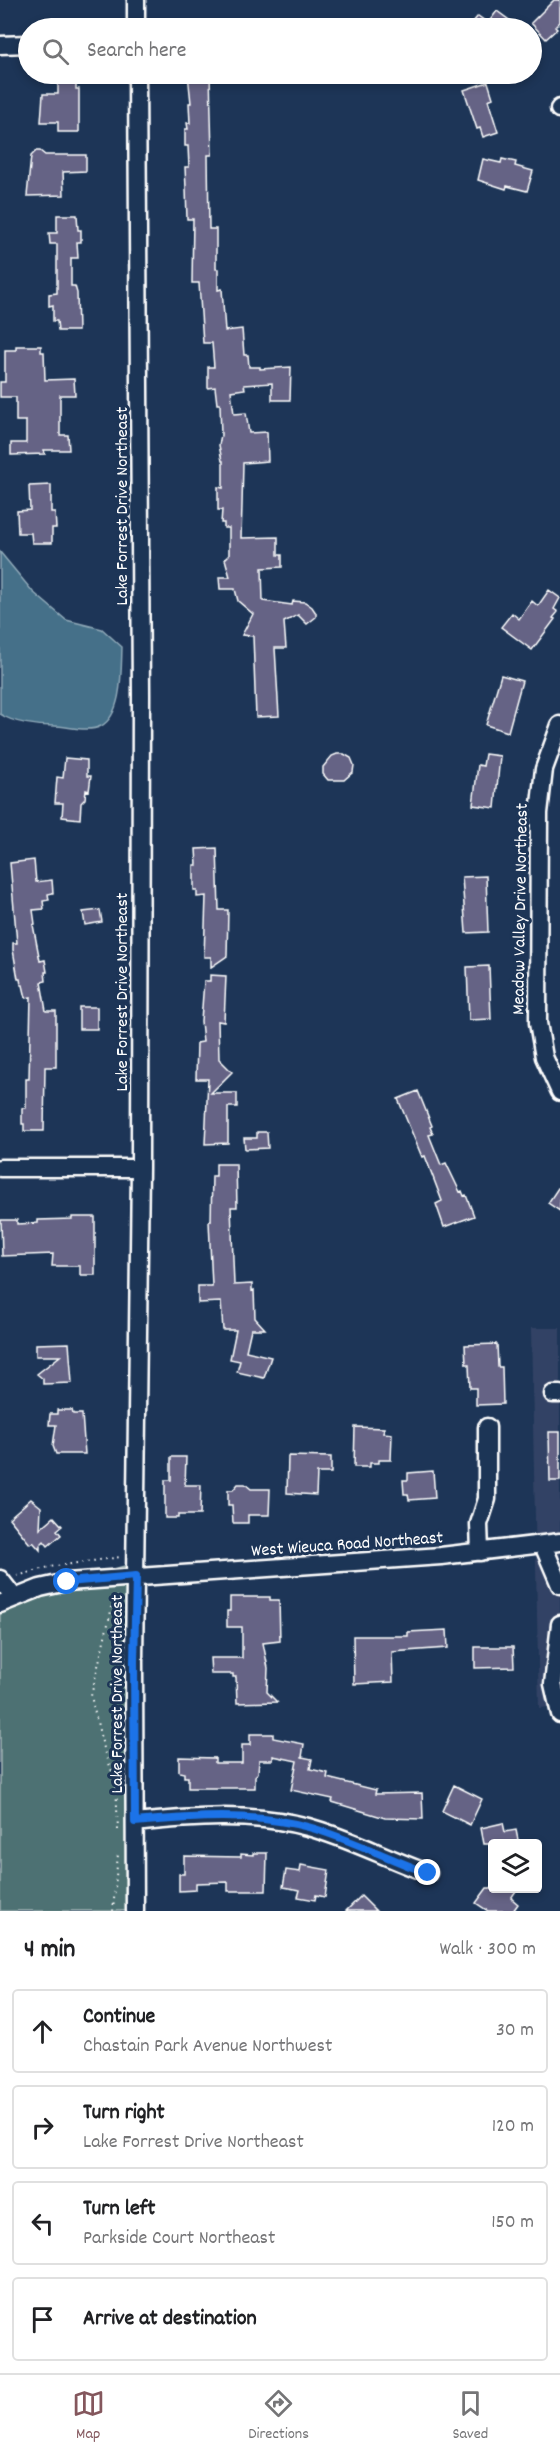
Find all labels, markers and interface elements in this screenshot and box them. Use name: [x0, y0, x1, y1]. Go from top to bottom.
search box: [18, 18, 542, 84]
icon: search: [39, 35, 72, 68]
text: Search here: [87, 36, 186, 67]
street label: Lake Forrest Drive Northeast: [111, 406, 136, 605]
street label: Meadow Valley Drive Northeast: [507, 803, 536, 1015]
street label: Lake Forrest Drive Northeast: [111, 892, 136, 1091]
street label: West Wieuca Road Northeast: [250, 1526, 444, 1565]
route start: [53, 1568, 79, 1594]
street label: Lake Forrest Drive Northeast: [106, 1594, 131, 1793]
map controls: [488, 1839, 542, 1893]
button: layers: [488, 1839, 542, 1893]
route end: [414, 1859, 440, 1885]
text: 4 min: [24, 1932, 75, 1969]
text: Walk · 300 m: [439, 1936, 536, 1964]
text: Continue: [83, 2002, 155, 2033]
icon: ahead: [26, 2015, 59, 2048]
text: 30 m: [496, 2017, 534, 2045]
text: Chastain Park Avenue Northwest: [83, 2033, 332, 2061]
text: Turn right: [83, 2098, 165, 2129]
icon: right: [26, 2111, 59, 2144]
text: 120 m: [492, 2113, 534, 2141]
text: Lake Forrest Drive Northeast: [83, 2129, 304, 2157]
text: Turn left: [83, 2194, 155, 2225]
icon: left: [26, 2207, 59, 2240]
text: 150 m: [491, 2209, 534, 2237]
text: Parkside Court Northeast: [83, 2225, 275, 2253]
icon: arrive: [26, 2303, 59, 2336]
text: Arrive at destination: [83, 2304, 257, 2335]
tab: Map: [72, 2387, 105, 2446]
tab: Directions: [248, 2387, 309, 2446]
tab: Saved: [452, 2387, 488, 2446]

